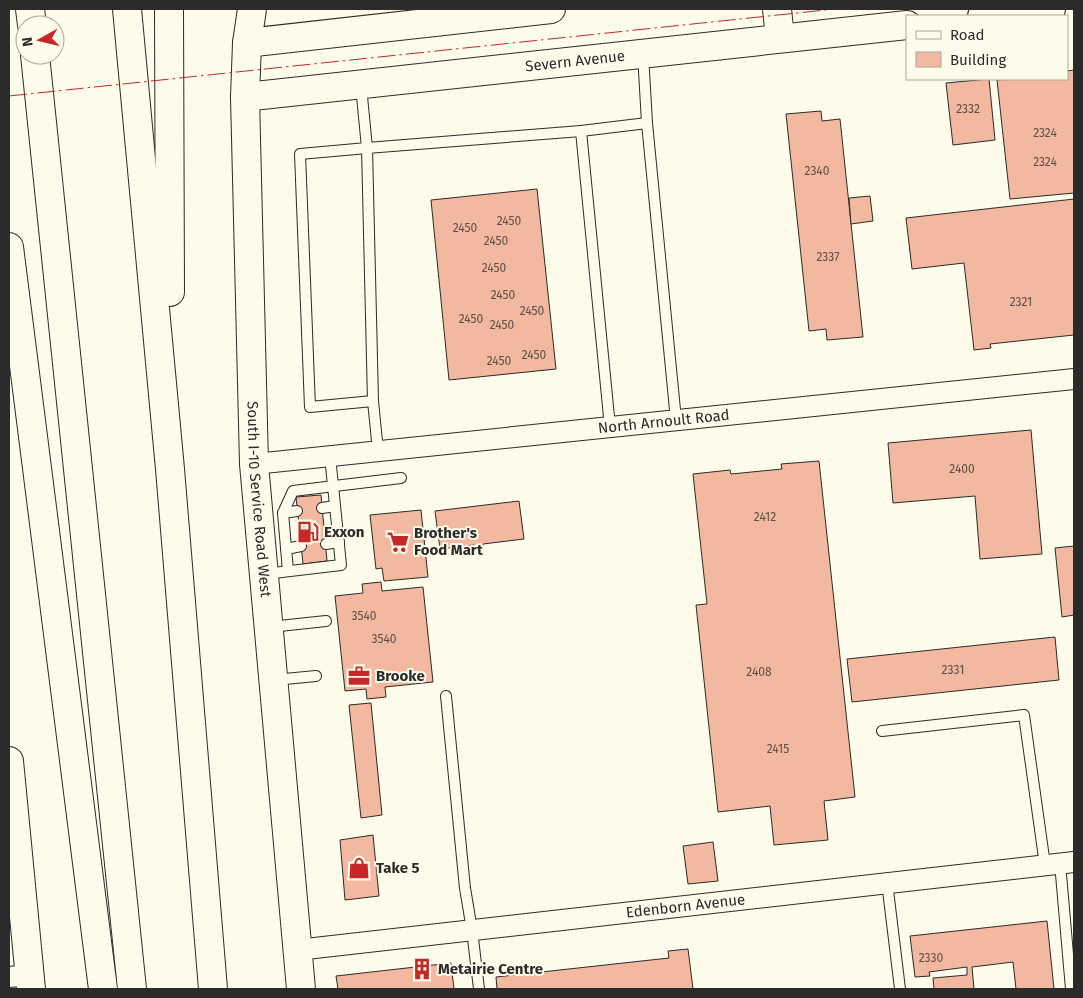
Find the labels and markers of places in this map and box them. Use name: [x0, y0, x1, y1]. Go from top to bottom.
fuel station icon: Exxon: [295, 519, 321, 545]
place label: Exxon: [324, 523, 364, 541]
place label: Brother's Food Mart: [414, 524, 483, 559]
supermarket icon: Brother's Food Mart: [385, 529, 411, 555]
office icon: Brooke: [346, 663, 372, 689]
place label: Brooke: [376, 667, 425, 685]
shop icon: Take 5: [346, 855, 372, 881]
place label: Take 5: [376, 859, 420, 877]
building icon: Metairie Centre: [409, 956, 435, 982]
place label: Metairie Centre: [438, 960, 543, 978]

